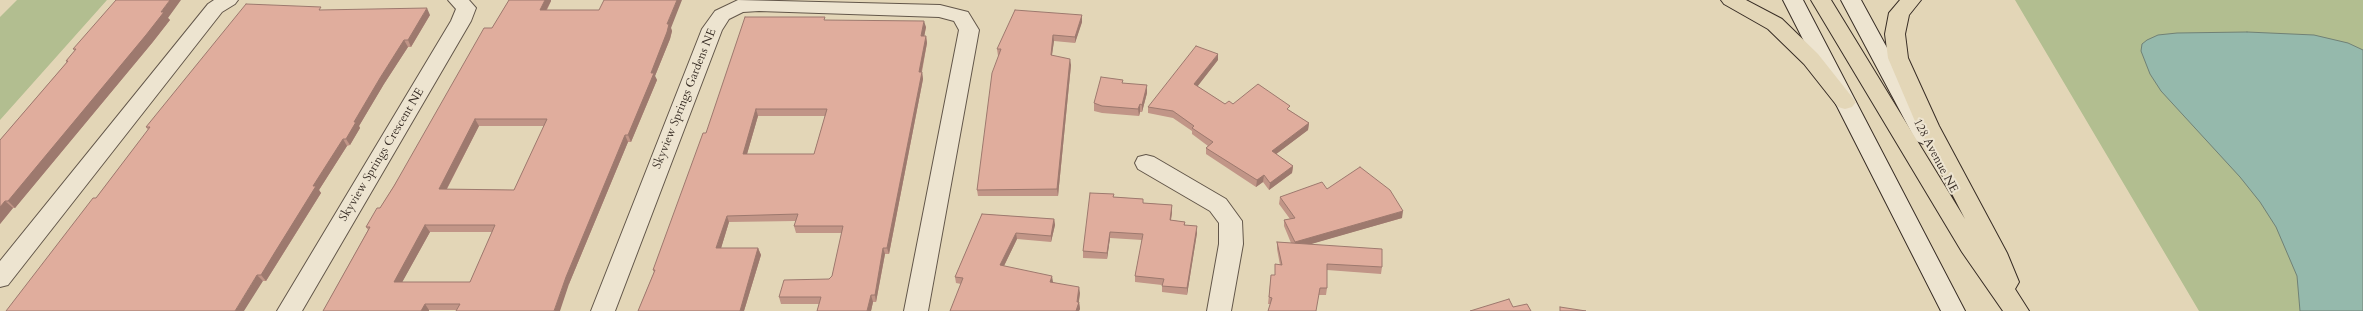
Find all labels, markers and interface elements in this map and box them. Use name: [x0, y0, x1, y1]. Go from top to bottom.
street label: Skyview Springs Gardens NE: [650, 27, 720, 171]
street label: Skyview Springs Crescent NE: [336, 86, 428, 224]
street label: 128 Avenue NE: [1910, 117, 1960, 195]

